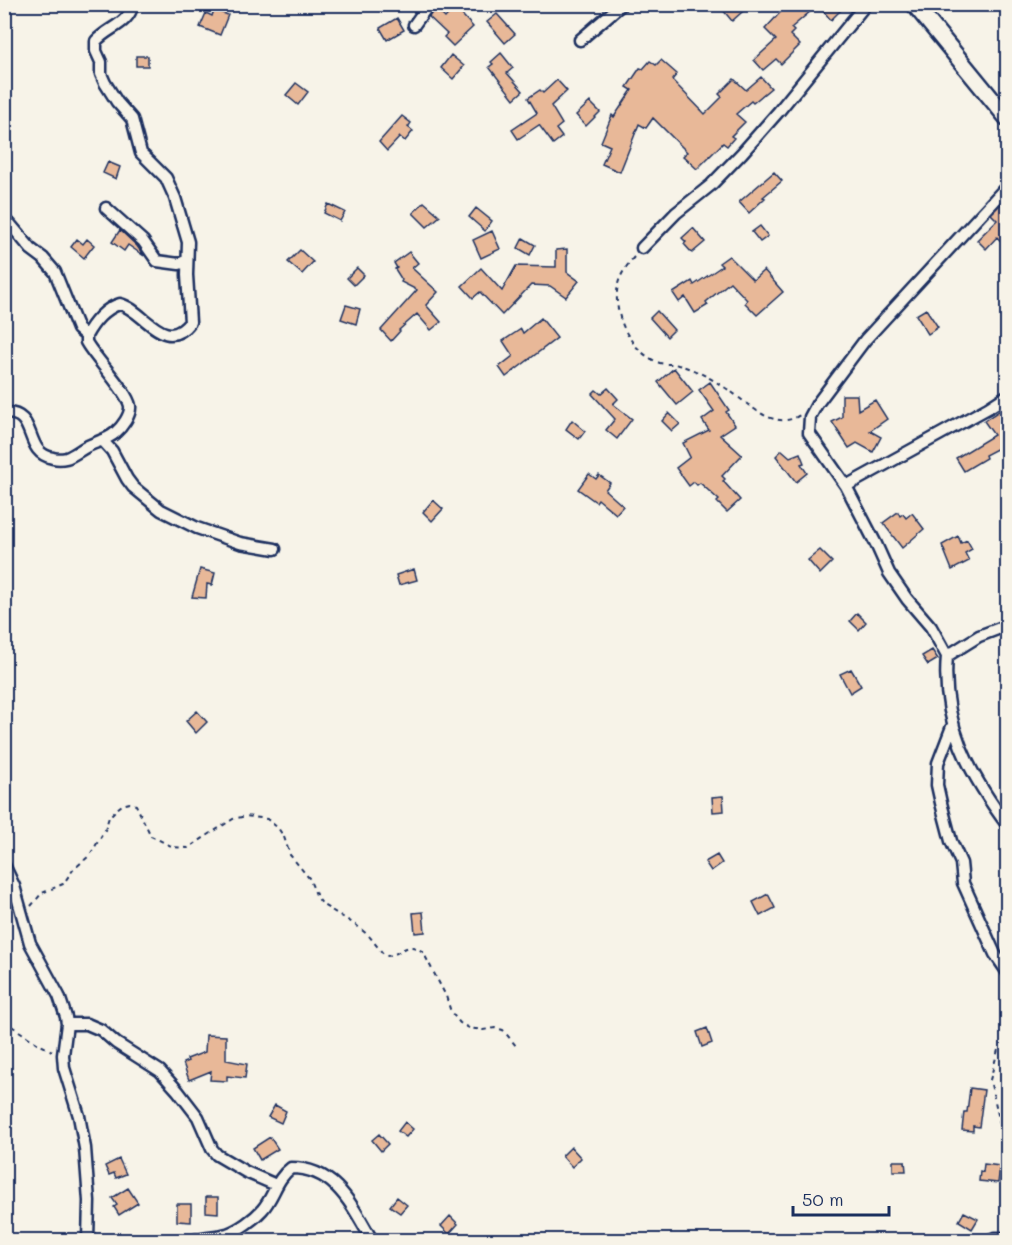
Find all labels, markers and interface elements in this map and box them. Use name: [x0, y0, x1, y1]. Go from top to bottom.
scale bar: [793, 1179, 889, 1217]
text: 50 m: [802, 1187, 844, 1211]

